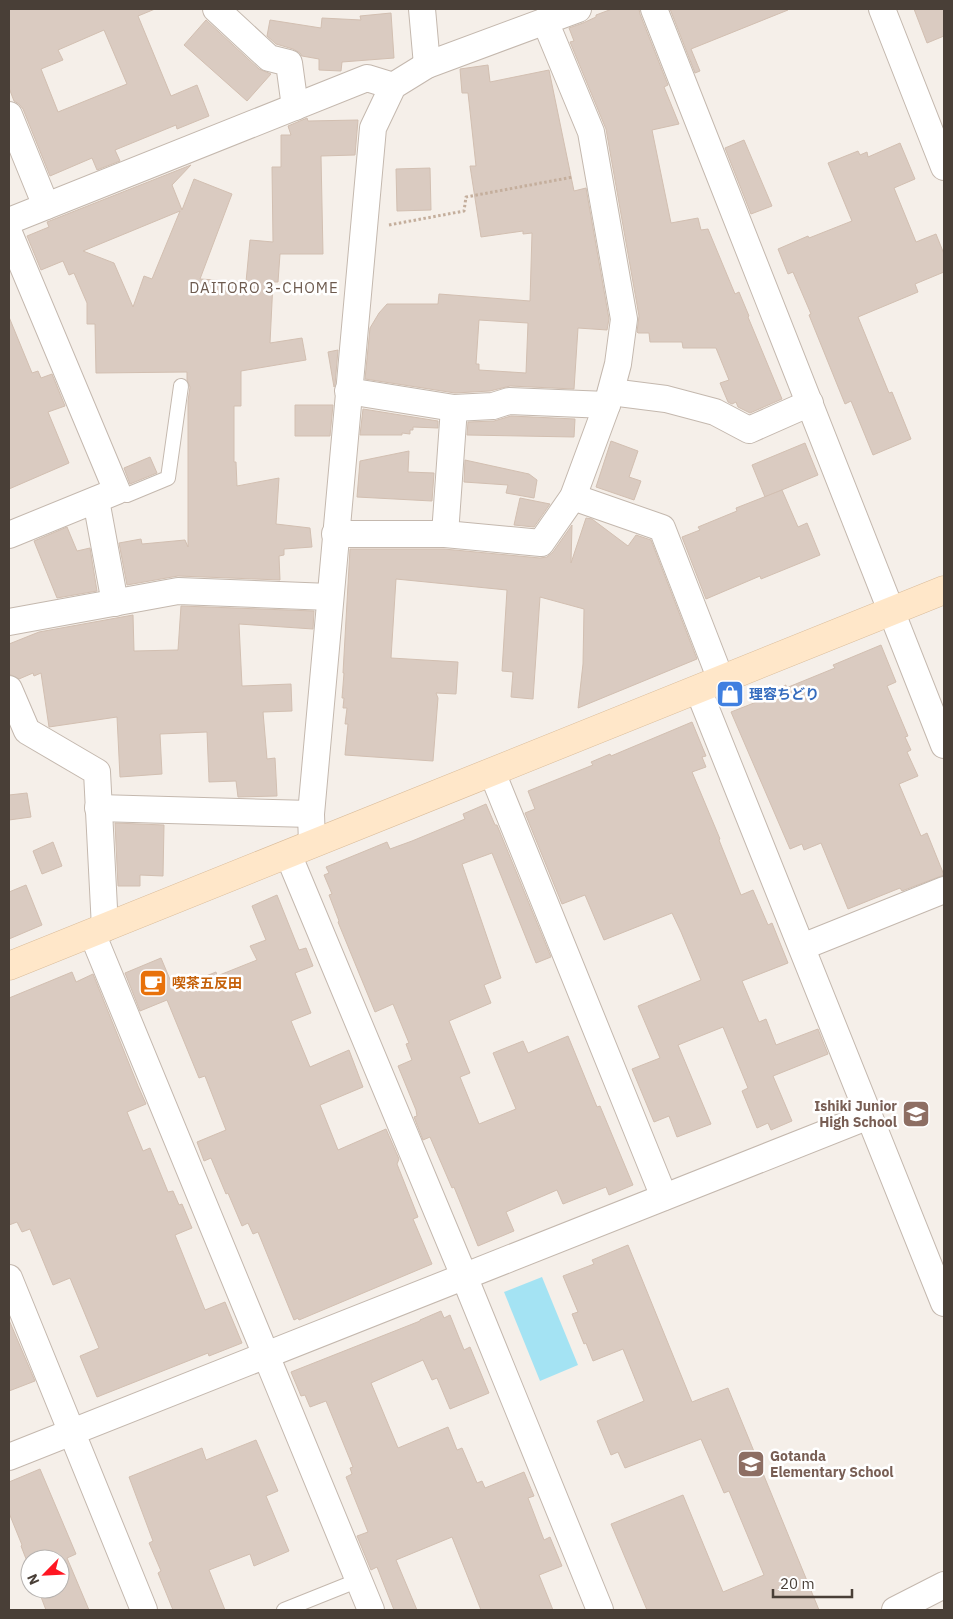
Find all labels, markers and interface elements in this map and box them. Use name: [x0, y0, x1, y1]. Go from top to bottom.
district label: DAITORO 3-CHOME: [189, 278, 339, 297]
shop icon: 理容ちどり: [715, 679, 745, 709]
place label: 理容ちどり: [749, 685, 819, 703]
cafe icon: 喫茶五反田: [138, 968, 168, 998]
place label: 喫茶五反田: [172, 974, 242, 992]
place label: Ishiki Junior High School: [814, 1097, 897, 1131]
school or university icon: Ishiki Junior High School: [901, 1099, 931, 1129]
place label: Gotanda Elementary School: [770, 1447, 894, 1481]
school or university icon: Gotanda Elementary School: [736, 1449, 766, 1479]
north arrow: [20, 1549, 70, 1599]
scale bar: [773, 1566, 852, 1598]
text: N: [23, 1571, 43, 1588]
text: 20 m: [780, 1574, 815, 1593]

